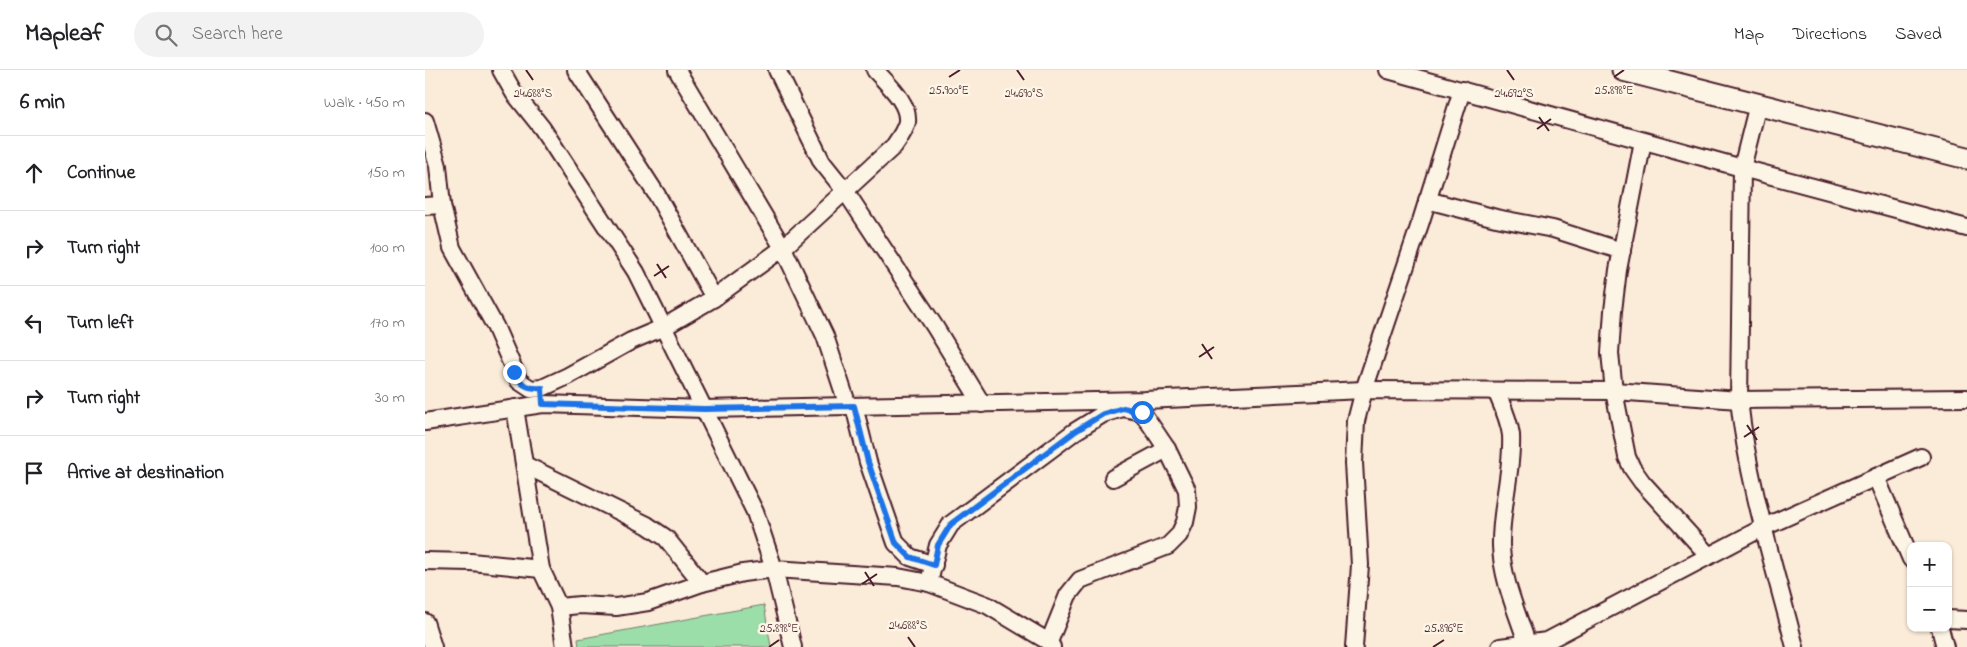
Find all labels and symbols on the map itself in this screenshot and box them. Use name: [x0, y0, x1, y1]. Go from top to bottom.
text: 25.900°E: [929, 82, 969, 100]
text: 25.898°E: [1595, 82, 1633, 100]
text: 24.688°S: [514, 85, 553, 103]
text: 24.690°S: [1005, 85, 1043, 103]
text: 24.692°S: [1494, 85, 1534, 103]
route end: [503, 361, 526, 384]
route start: [1131, 401, 1154, 424]
text: 24.688°S: [889, 617, 928, 635]
text: 25.898°E: [760, 620, 798, 638]
text: 25.896°E: [1424, 620, 1464, 638]

